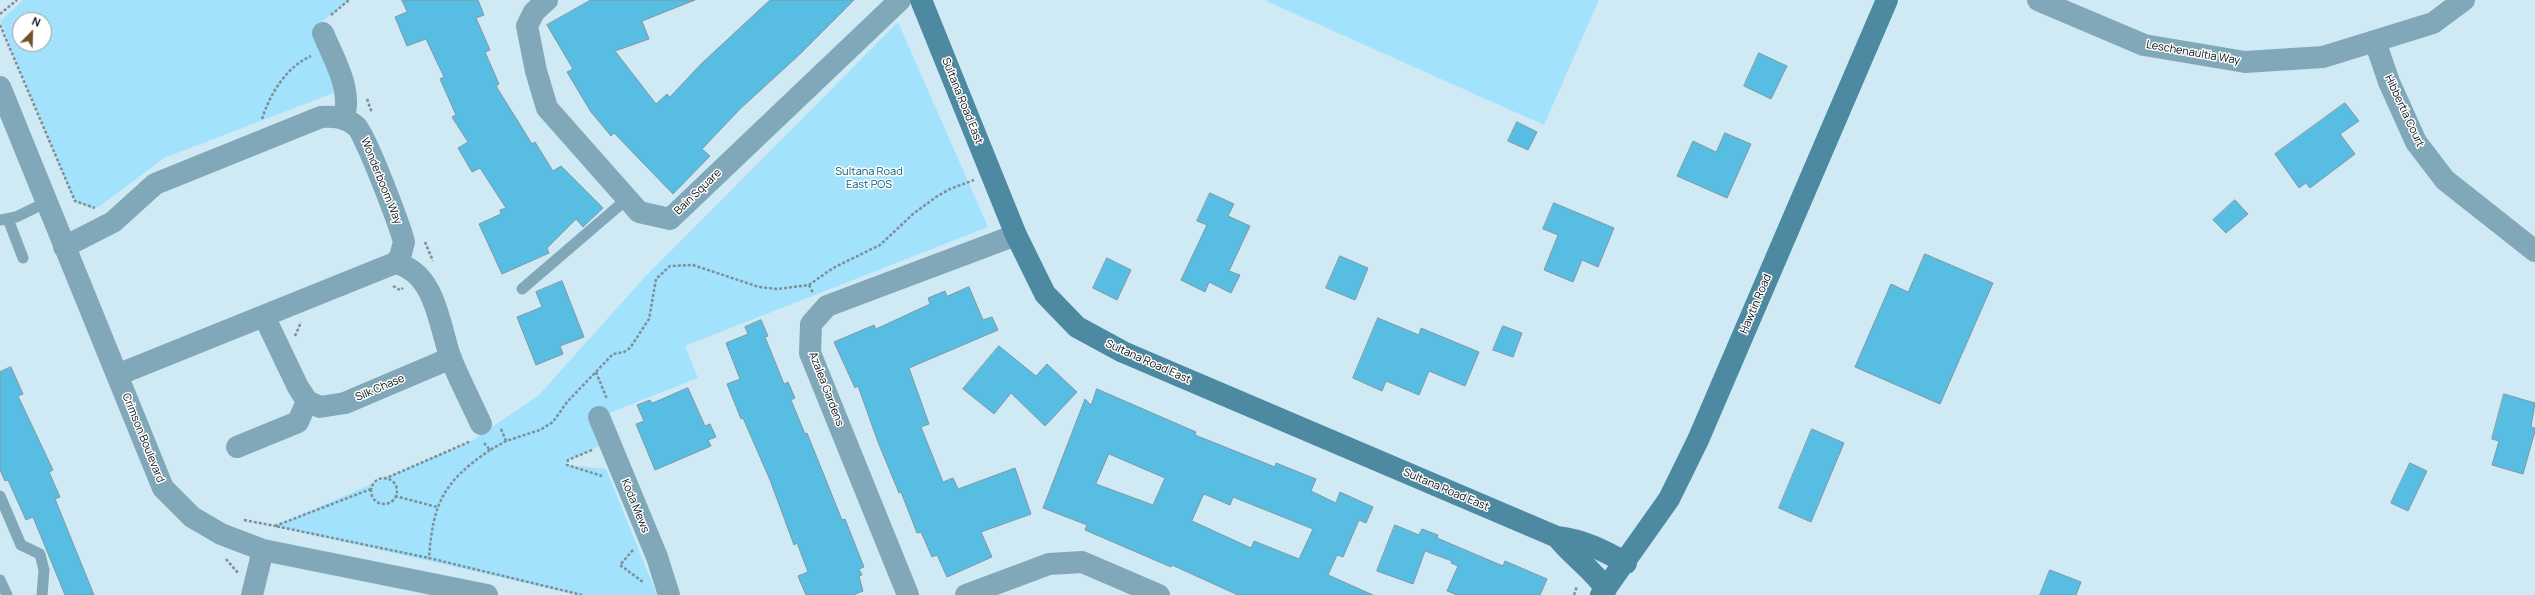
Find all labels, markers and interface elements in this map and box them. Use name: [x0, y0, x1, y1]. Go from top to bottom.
north arrow: [12, 12, 52, 52]
text: N: [30, 13, 43, 30]
street label: Leschenaultia Way: [2145, 38, 2241, 68]
street label: Sultana Road East: [939, 56, 985, 146]
street label: Hibbertia Court: [2382, 73, 2426, 149]
street label: Wonderboom Way: [358, 136, 404, 226]
park label: Sultana Road East POS: [835, 165, 903, 191]
street label: Bain Square: [672, 166, 724, 218]
street label: Hawtin Road: [1737, 272, 1775, 336]
street label: Sultana Road East: [1103, 337, 1193, 387]
street label: Azalea Gardens: [806, 350, 846, 428]
street label: Silk Chase: [353, 372, 407, 404]
street label: Crimson Boulevard: [119, 391, 167, 485]
street label: Sultana Road East: [1401, 466, 1491, 514]
street label: Koda Mews: [618, 477, 652, 535]

